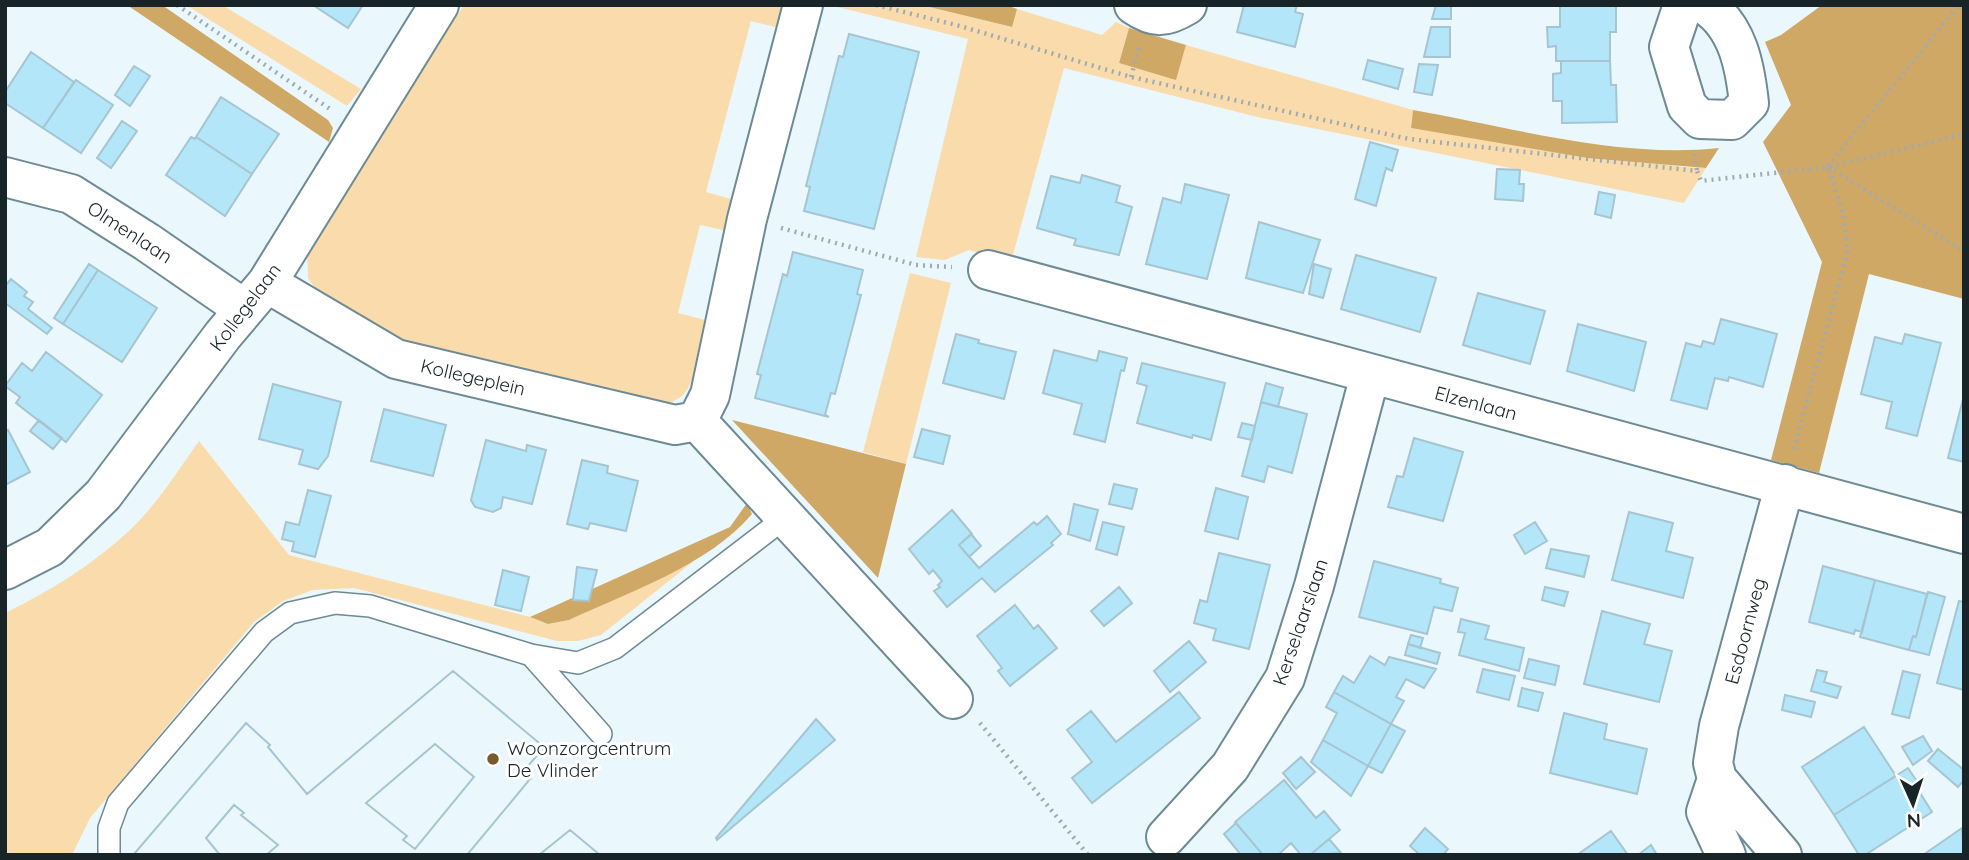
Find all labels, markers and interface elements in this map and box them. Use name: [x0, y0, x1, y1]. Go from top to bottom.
street label: Olmenlaan: [83, 196, 177, 268]
street label: Kollegelaan: [204, 258, 286, 356]
street label: Kollegeplein: [418, 353, 528, 401]
street label: Elzenlaan: [1432, 380, 1520, 426]
street label: Kerselaarslaan: [1267, 555, 1333, 689]
street label: Esdoornweg: [1719, 575, 1771, 687]
place label: Woonzorgcentrum De Vlinder: [507, 736, 671, 782]
marker: Woonzorgcentrum De Vlinder: [485, 751, 501, 767]
north arrow: [1878, 769, 1948, 839]
text: N: [1906, 809, 1921, 833]

